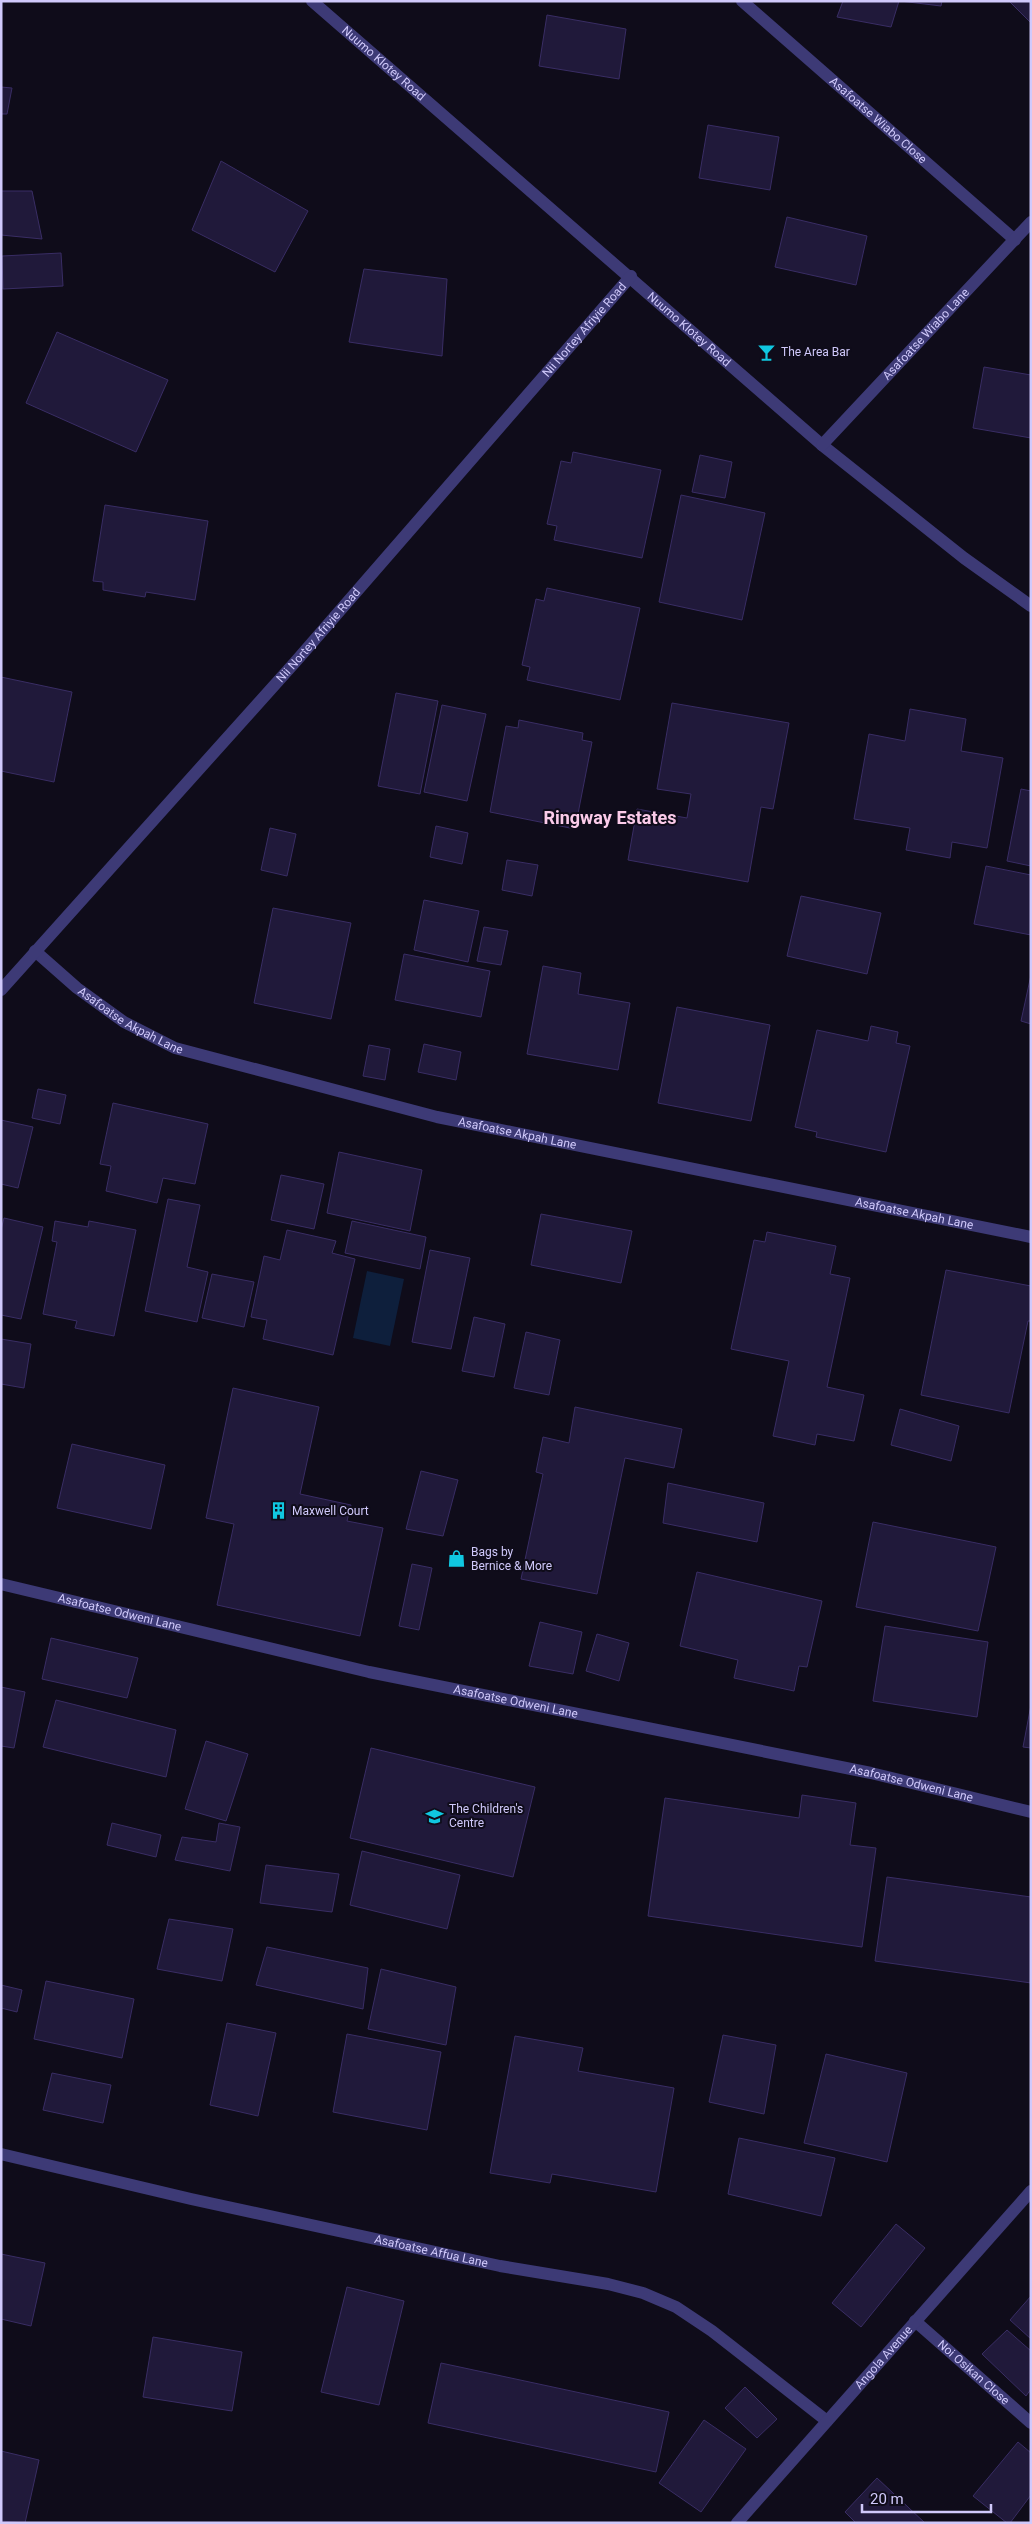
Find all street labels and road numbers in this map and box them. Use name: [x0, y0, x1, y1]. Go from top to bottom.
street label: Nuumo Klotey Road: [339, 23, 428, 103]
street label: Asafoatse Wiabo Close: [827, 74, 930, 166]
street label: Nii Nortey Afriyie Road: [539, 280, 629, 380]
street label: Asafoatse Wiabo Lane: [880, 285, 972, 383]
street label: Nuumo Klotey Road: [645, 289, 734, 369]
street label: Nii Nortey Afriyie Road: [273, 585, 363, 685]
street label: Asafoatse Akpah Lane: [75, 984, 185, 1057]
street label: Asafoatse Akpah Lane: [457, 1114, 578, 1152]
street label: Asafoatse Akpah Lane: [854, 1195, 975, 1232]
street label: Asafoatse Odweni Lane: [56, 1591, 183, 1634]
street label: Asafoatse Odweni Lane: [452, 1682, 579, 1721]
street label: Asafoatse Odweni Lane: [848, 1762, 975, 1805]
street label: Asafoatse Affua Lane: [373, 2232, 489, 2270]
street label: Angola Avenue: [852, 2323, 915, 2392]
street label: Noi Osikan Close: [935, 2337, 1012, 2408]

